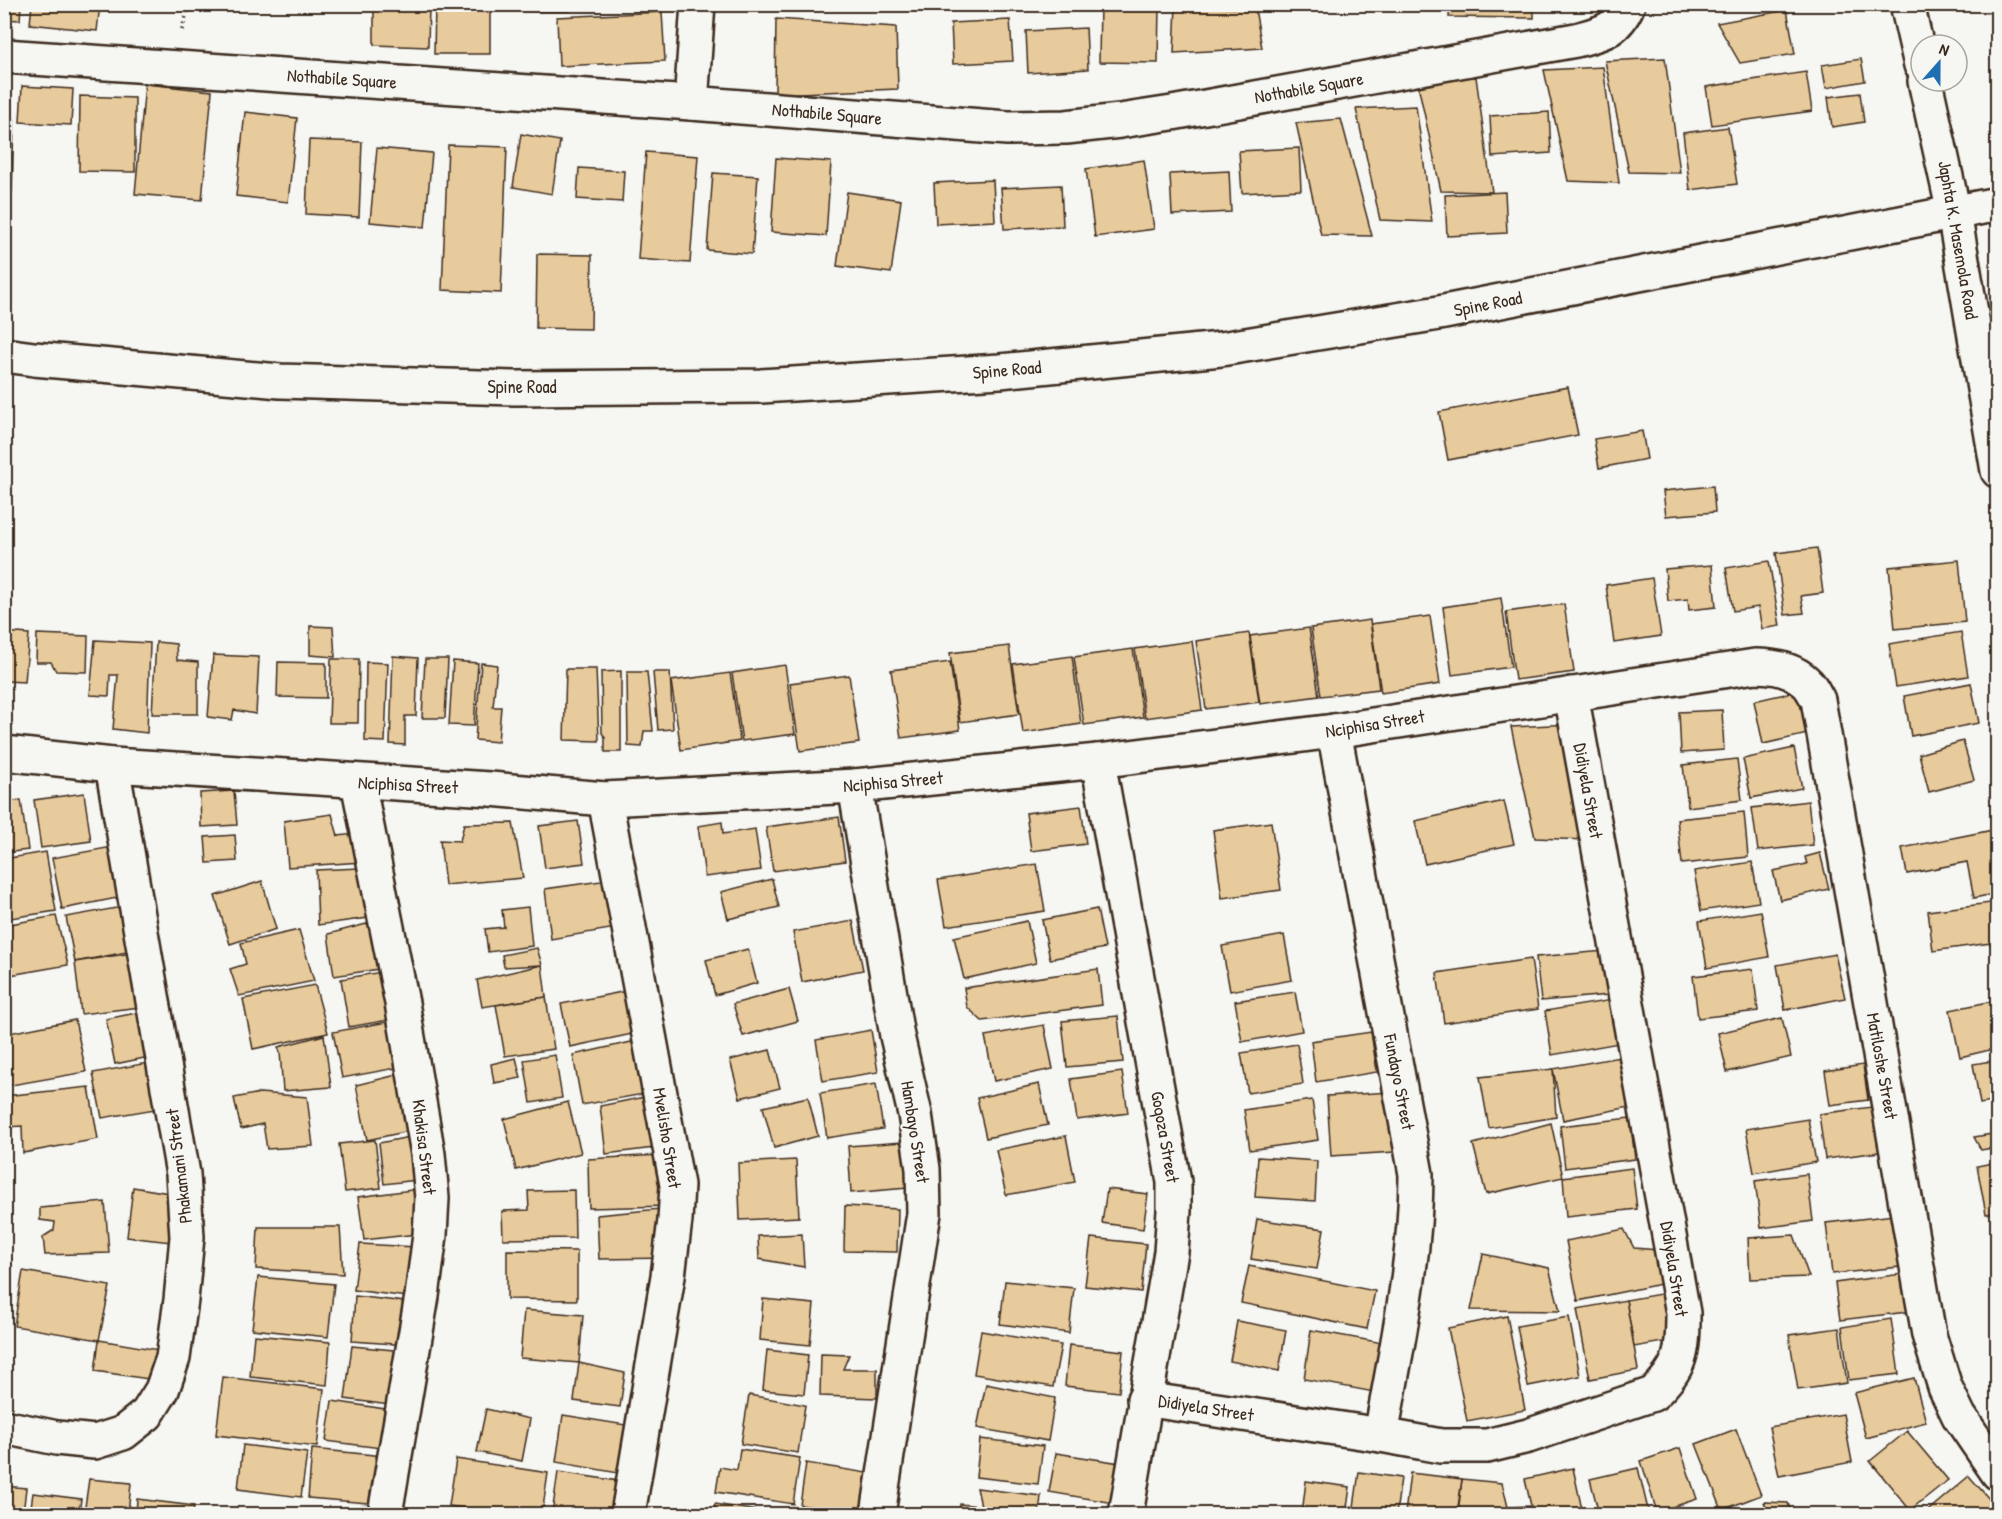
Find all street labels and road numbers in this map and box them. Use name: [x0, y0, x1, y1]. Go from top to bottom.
street label: Nothabile Square: [286, 62, 398, 95]
street label: Nothabile Square: [1253, 66, 1365, 109]
street label: Nothabile Square: [771, 96, 883, 131]
street label: Japhta K. Masemola Road: [1932, 159, 1985, 321]
street label: Spine Road: [1452, 285, 1524, 322]
street label: Spine Road: [972, 354, 1042, 385]
street label: Spine Road: [488, 374, 556, 399]
street label: Nciphisa Street: [1324, 703, 1427, 744]
street label: Didiyela Street: [1568, 741, 1609, 841]
street label: Nciphisa Street: [842, 765, 945, 798]
street label: Nciphisa Street: [357, 769, 459, 800]
street label: Matiloshe Street: [1861, 1011, 1904, 1122]
street label: Fundayo Street: [1378, 1031, 1421, 1133]
street label: Hambayo Street: [895, 1079, 936, 1186]
street label: Mvelisho Street: [647, 1086, 688, 1191]
street label: Goqoza Street: [1145, 1089, 1186, 1185]
street label: Khakisa Street: [406, 1098, 443, 1197]
street label: Phakamani Street: [159, 1107, 198, 1225]
street label: Didiyela Street: [1655, 1219, 1694, 1319]
street label: Didiyela Street: [1157, 1388, 1256, 1428]

